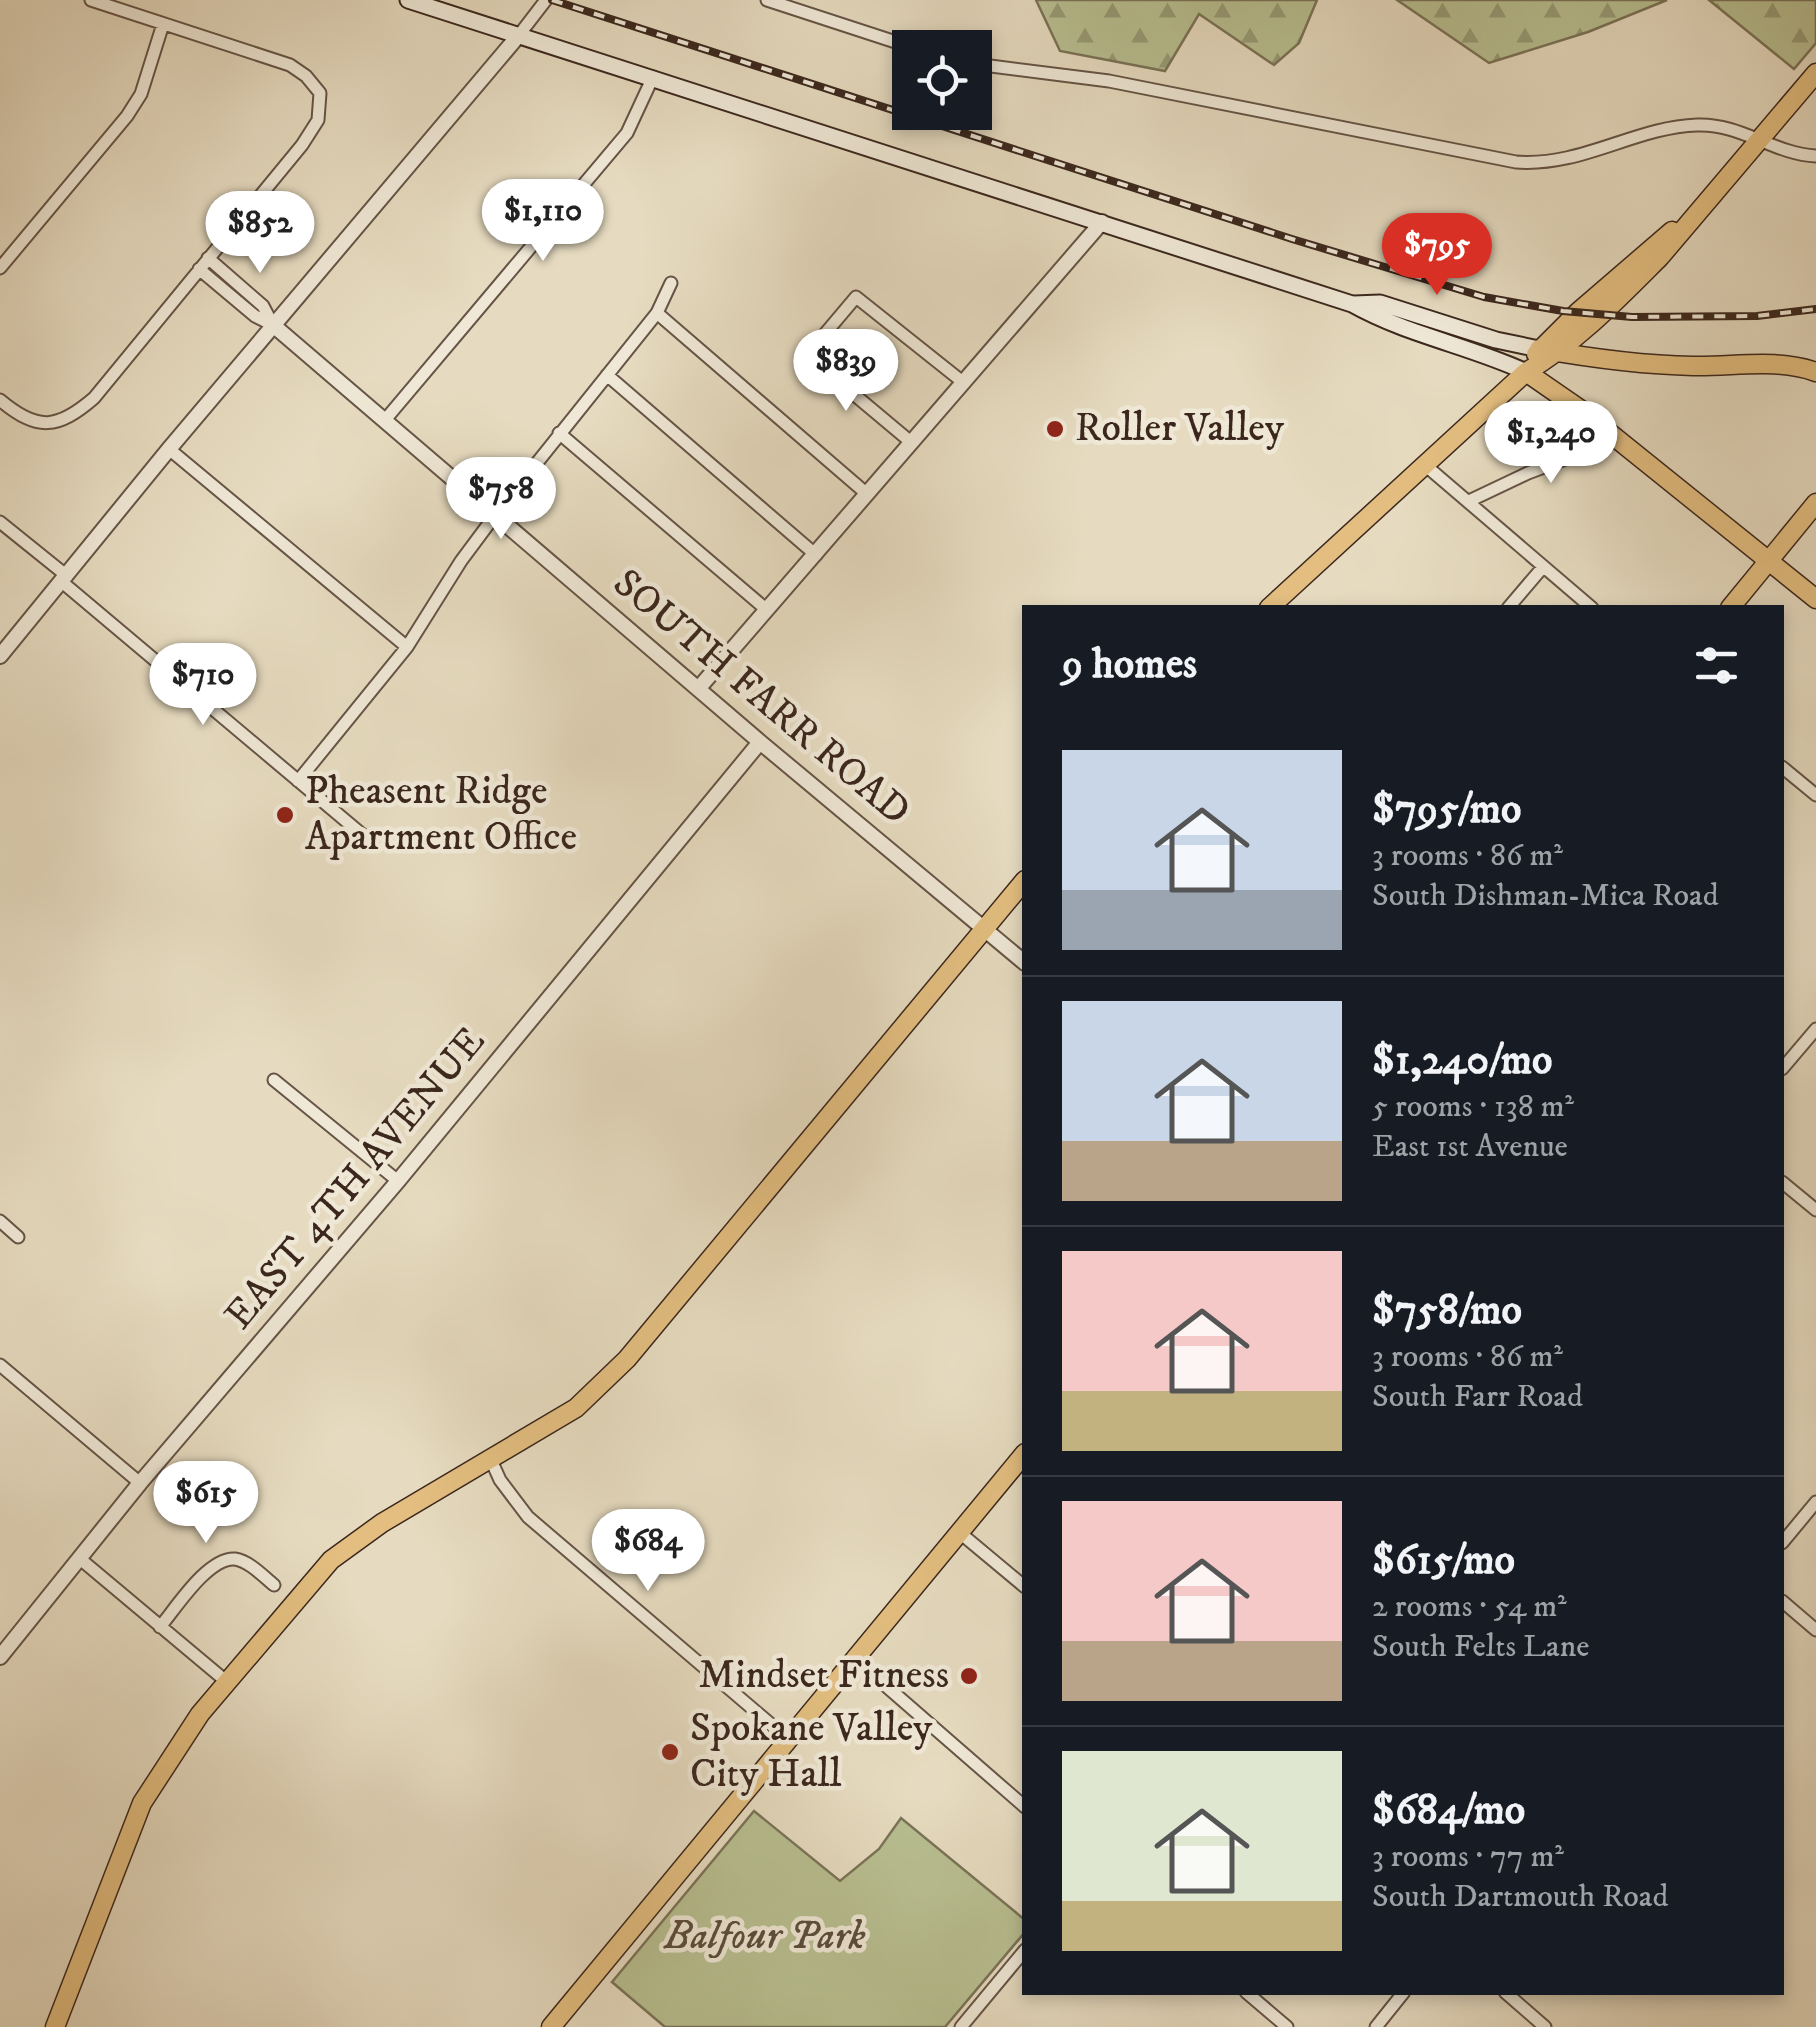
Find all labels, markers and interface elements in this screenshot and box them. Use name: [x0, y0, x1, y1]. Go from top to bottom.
map controls: [892, 30, 992, 130]
button: locate: [892, 30, 992, 130]
pin: $1,110: [462, 179, 624, 264]
pin: $852: [201, 191, 319, 276]
text: $1,110: [504, 191, 582, 231]
text: $852: [227, 203, 293, 243]
pin: $795: [1378, 213, 1496, 298]
text: $795: [1404, 225, 1470, 265]
pin: $839: [787, 329, 905, 414]
text: $839: [815, 341, 877, 381]
pin: $1,240: [1470, 401, 1632, 486]
place label: Roller Valley: [1075, 404, 1285, 454]
text: $1,240: [1506, 413, 1596, 453]
marker: Roller Valley: [1044, 418, 1066, 440]
pin: $758: [442, 457, 560, 542]
text: $758: [468, 469, 534, 509]
street label: SOUTH FARR ROAD: [602, 559, 920, 837]
icon: filters: [1689, 638, 1744, 693]
text: 9 homes: [1062, 639, 1197, 691]
pin: $710: [144, 643, 262, 728]
text: $710: [171, 655, 235, 695]
place label: Pheasent Ridge Apartment Office: [305, 767, 577, 863]
text: $795/mo: [1372, 784, 1521, 836]
icon: home: [1142, 790, 1262, 910]
marker: Pheasent Ridge Apartment Office: [274, 804, 296, 826]
text: 3 rooms · 86 m²: [1372, 836, 1563, 876]
text: South Dishman-Mica Road: [1372, 876, 1719, 916]
street label: EAST 4TH AVENUE: [215, 1018, 497, 1340]
text: $1,240/mo: [1372, 1035, 1552, 1087]
icon: home: [1142, 1041, 1262, 1161]
text: 5 rooms · 138 m²: [1372, 1087, 1574, 1127]
text: East 1st Avenue: [1372, 1127, 1568, 1167]
text: $758/mo: [1372, 1285, 1522, 1337]
icon: home: [1142, 1291, 1262, 1411]
text: 3 rooms · 86 m²: [1372, 1337, 1563, 1377]
text: South Farr Road: [1372, 1377, 1583, 1417]
pin: $615: [147, 1461, 265, 1546]
text: $615: [175, 1473, 237, 1513]
pin: $684: [589, 1509, 707, 1594]
text: $684: [614, 1521, 682, 1561]
text: $615/mo: [1372, 1535, 1515, 1587]
icon: home: [1142, 1541, 1262, 1661]
text: 2 rooms · 54 m²: [1372, 1587, 1567, 1627]
text: South Felts Lane: [1372, 1627, 1590, 1667]
place label: Mindset Fitness: [699, 1651, 949, 1701]
marker: Mindset Fitness: [958, 1665, 980, 1687]
place label: Spokane Valley City Hall: [690, 1704, 933, 1800]
marker: Spokane Valley City Hall: [659, 1741, 681, 1763]
text: $684/mo: [1372, 1785, 1525, 1837]
icon: home: [1142, 1791, 1262, 1911]
text: 3 rooms · 77 m²: [1372, 1837, 1564, 1877]
text: South Dartmouth Road: [1372, 1877, 1668, 1917]
park label: Balfour Park: [662, 1912, 866, 1962]

